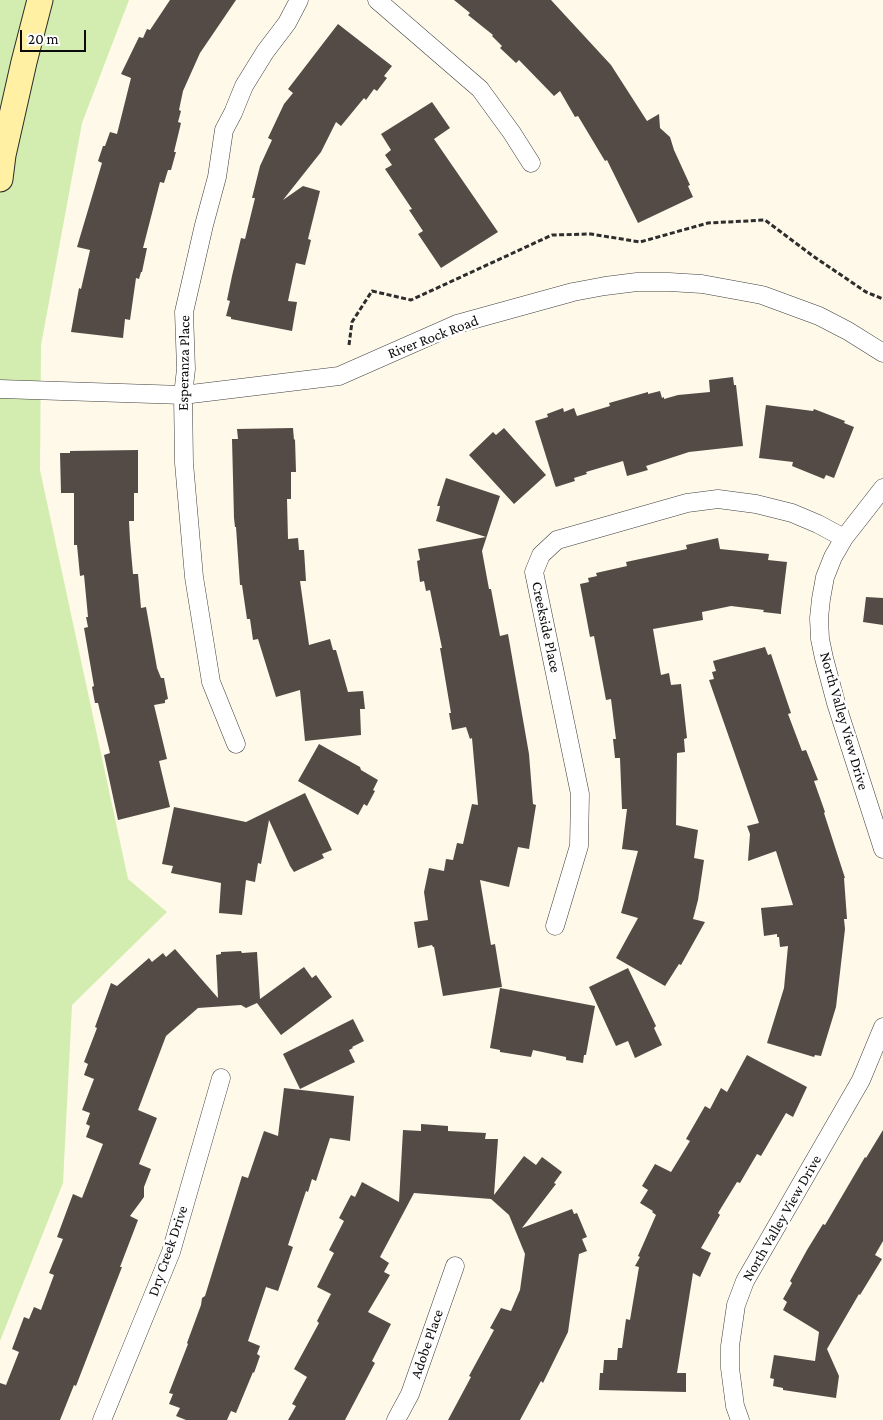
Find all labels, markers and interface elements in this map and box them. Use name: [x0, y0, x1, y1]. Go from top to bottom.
scale bar: [22, 20, 89, 52]
text: 20 m: [28, 31, 59, 47]
street label: River Rock Road: [385, 311, 481, 363]
street label: Esperanza Place: [174, 315, 194, 411]
street label: Creekside Place: [528, 580, 564, 674]
street label: North Valley View Drive: [816, 650, 872, 792]
street label: North Valley View Drive: [739, 1152, 825, 1284]
street label: Dry Creek Drive: [144, 1203, 192, 1299]
street label: Adobe Place: [407, 1307, 447, 1381]

